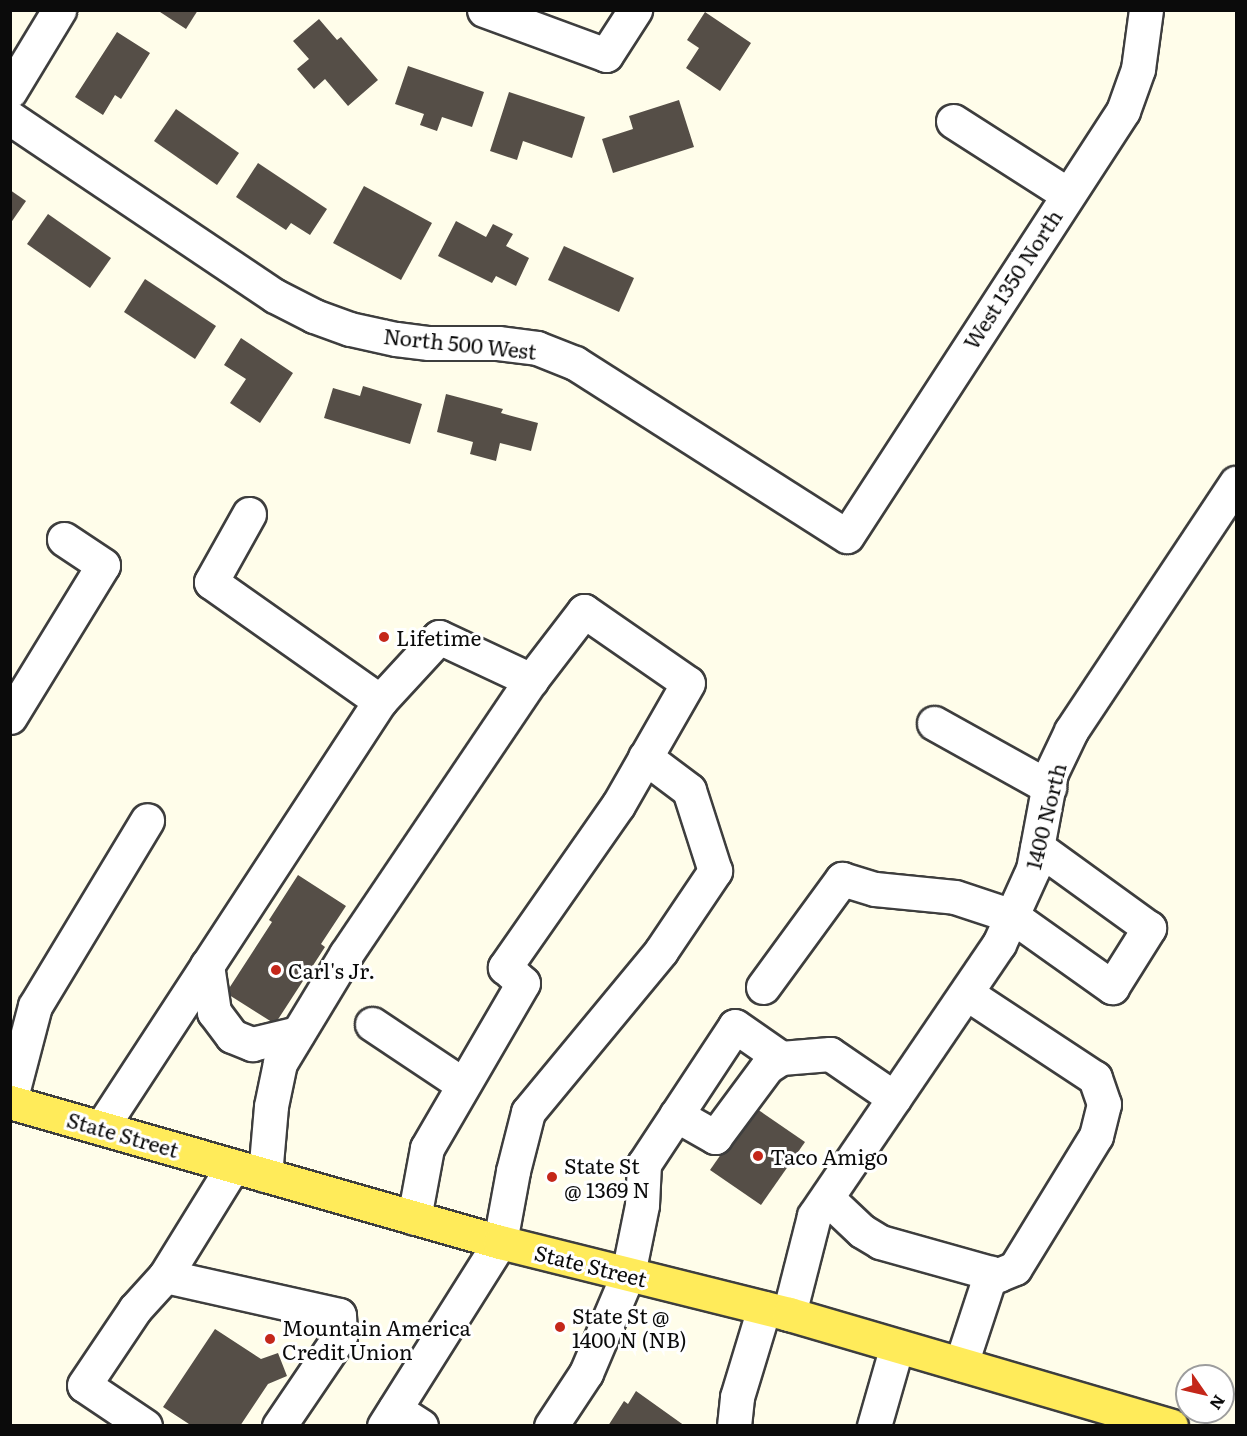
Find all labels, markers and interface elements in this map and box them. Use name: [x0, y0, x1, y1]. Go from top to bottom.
street label: West 1350 North: [958, 204, 1066, 354]
street label: North 500 West: [382, 322, 538, 364]
place label: Lifetime: [396, 624, 481, 650]
marker: Lifetime: [377, 630, 391, 644]
street label: 1400 North: [1020, 760, 1070, 872]
place label: Carl's Jr.: [288, 957, 375, 983]
marker: Carl's Jr.: [269, 963, 283, 977]
street label: State Street: [64, 1106, 182, 1162]
place label: Taco Amigo: [770, 1143, 888, 1169]
marker: Taco Amigo: [751, 1149, 765, 1163]
place label: State St @ 1369 N: [564, 1152, 650, 1202]
marker: State St @ 1369 N: [545, 1170, 559, 1184]
street label: State Street: [532, 1239, 650, 1291]
place label: State St @ 1400 N (NB): [572, 1302, 687, 1352]
place label: Mountain America Credit Union: [282, 1314, 471, 1364]
marker: State St @ 1400 N (NB): [553, 1320, 567, 1334]
marker: Mountain America Credit Union: [263, 1332, 277, 1346]
north arrow: [1175, 1364, 1235, 1424]
text: N: [1205, 1391, 1232, 1415]

